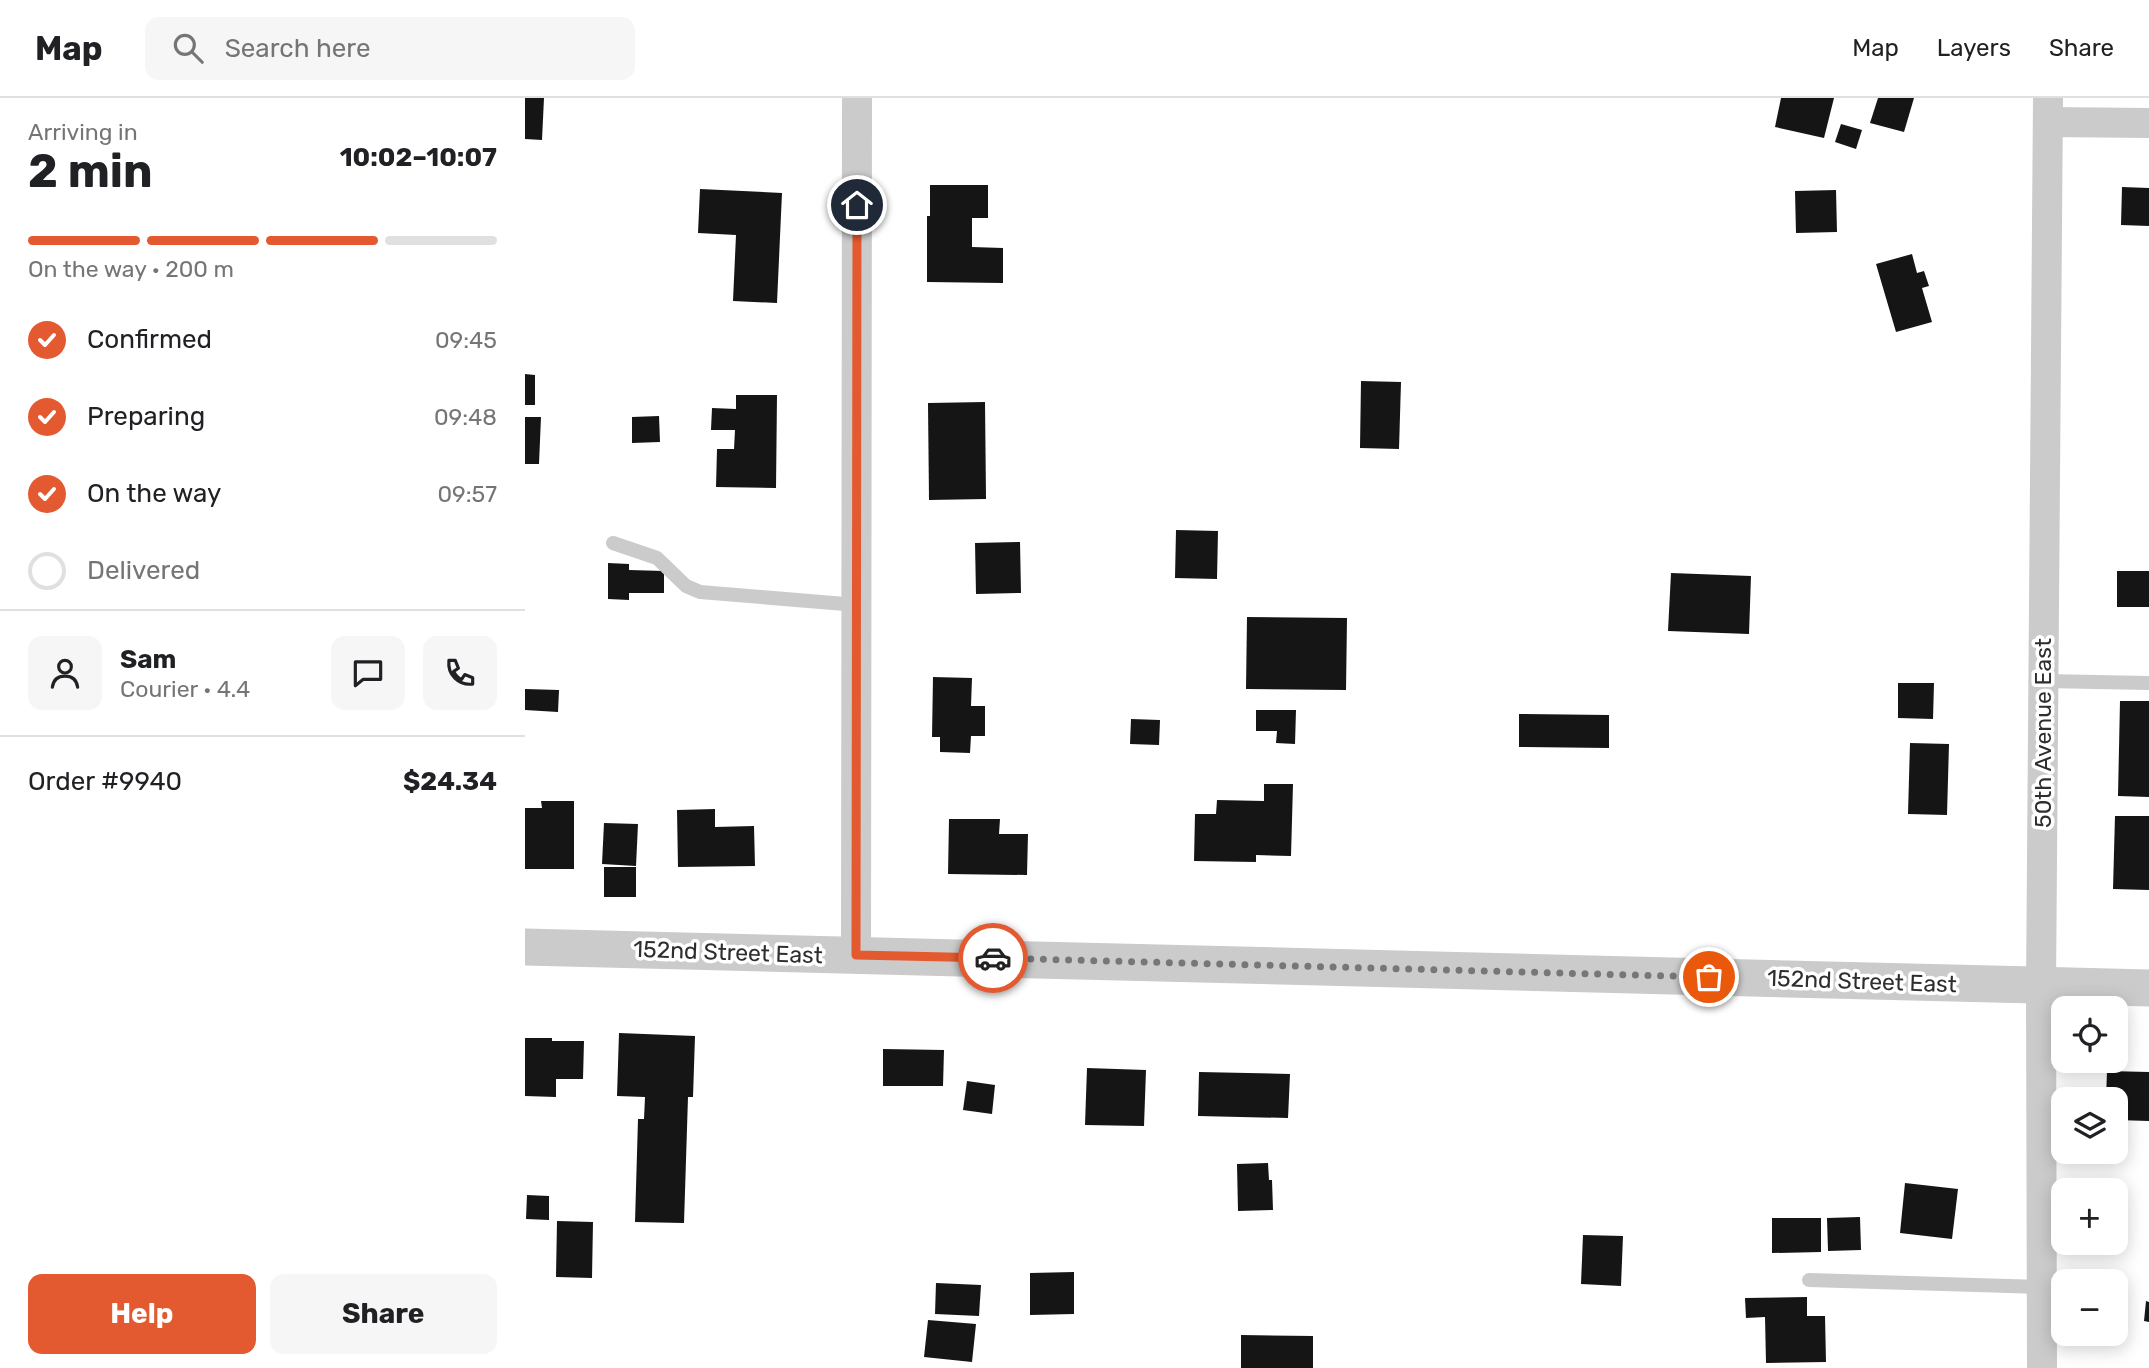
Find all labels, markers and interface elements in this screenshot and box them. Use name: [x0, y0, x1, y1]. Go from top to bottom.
search box: [145, 17, 635, 80]
text: Map: [35, 29, 103, 68]
icon: search: [169, 29, 207, 67]
text: Search here: [225, 33, 370, 64]
text: Map: [1852, 34, 1899, 62]
text: Layers: [1937, 34, 2011, 62]
text: Share: [2049, 34, 2114, 62]
text: Arriving in: [28, 118, 138, 146]
text: 10:02–10:07: [340, 142, 497, 173]
text: 2 min: [28, 144, 153, 199]
pin: [827, 175, 887, 235]
icon: home: [838, 186, 876, 224]
text: On the way · 200 m: [28, 255, 234, 283]
icon: check: [28, 321, 66, 359]
text: Confirmed: [87, 324, 212, 355]
text: 09:45: [435, 326, 497, 354]
icon: check: [28, 398, 66, 436]
text: Preparing: [87, 401, 205, 432]
text: 09:48: [434, 403, 497, 431]
icon: check: [28, 475, 66, 513]
text: On the way: [87, 478, 221, 509]
text: 09:57: [437, 480, 497, 508]
text: Delivered: [87, 555, 200, 586]
button: person: [28, 636, 102, 710]
button: chat: [331, 636, 405, 710]
button: phone: [423, 636, 497, 710]
street label: 50th Avenue East: [2029, 638, 2057, 828]
text: Sam: [120, 644, 176, 675]
text: Courier · 4.4: [120, 675, 250, 703]
text: Order #9940: [28, 766, 182, 797]
text: $24.34: [403, 766, 497, 797]
courier: [958, 923, 1028, 993]
street label: 152nd Street East: [633, 935, 823, 969]
icon: car: [974, 939, 1012, 977]
pin: [1679, 947, 1739, 1007]
icon: bag: [1690, 958, 1728, 996]
street label: 152nd Street East: [1767, 964, 1957, 998]
map controls: [2051, 996, 2128, 1346]
button: locate: [2051, 996, 2128, 1073]
button: layers: [2051, 1087, 2128, 1164]
button: +: [2051, 1178, 2128, 1255]
button: −: [2051, 1269, 2128, 1346]
button: Help: [28, 1274, 256, 1354]
button: Share: [270, 1274, 497, 1354]

